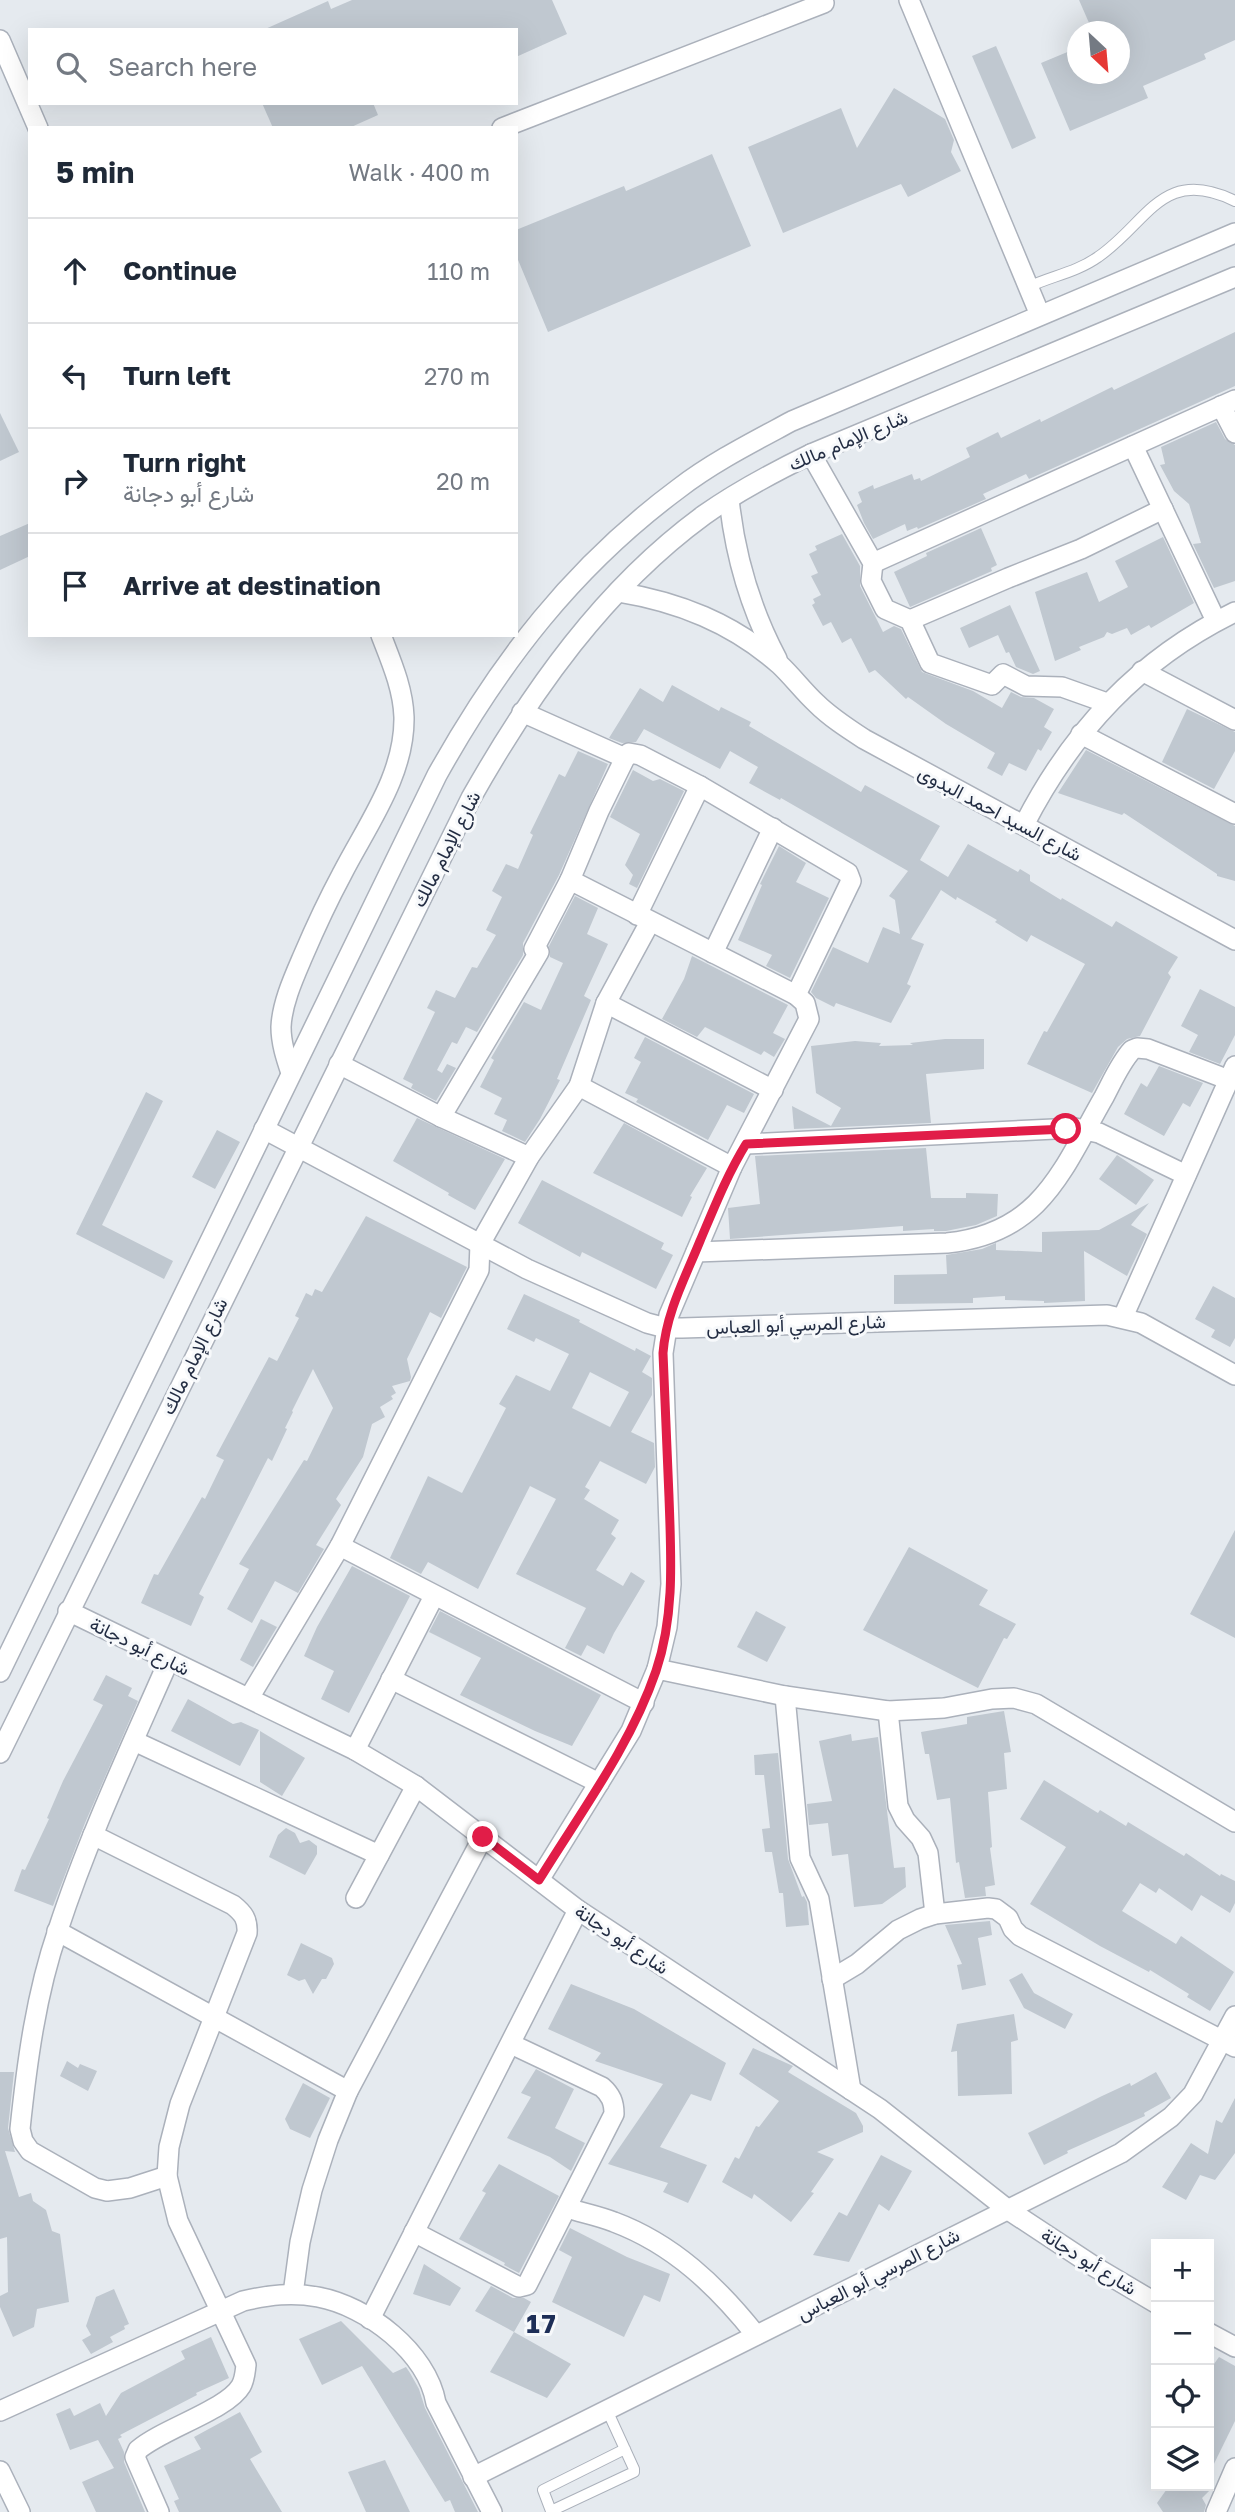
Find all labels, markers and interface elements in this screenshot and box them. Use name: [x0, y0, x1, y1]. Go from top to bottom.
north arrow: [1067, 21, 1130, 84]
search box: [28, 28, 518, 105]
icon: search: [52, 48, 90, 86]
text: Search here: [108, 51, 257, 82]
text: 5 min: [56, 154, 134, 190]
text: Walk · 400 m: [348, 158, 490, 186]
icon: ahead: [56, 252, 94, 290]
text: Continue: [123, 255, 237, 286]
text: 110 m: [427, 257, 490, 285]
icon: left: [56, 357, 94, 395]
text: Turn left: [123, 360, 231, 391]
text: 270 m: [424, 362, 490, 390]
street label: شارع الإمام مالك: [785, 404, 912, 477]
text: Turn right: [123, 447, 246, 478]
icon: right: [56, 462, 94, 500]
text: 20 m: [436, 467, 490, 495]
text: شارع أبو دجانة: [123, 479, 254, 507]
icon: arrive: [56, 567, 94, 605]
text: Arrive at destination: [123, 570, 381, 601]
street label: شارع السيد احمد البدوى: [914, 760, 1086, 867]
street label: شارع الإمام مالك: [406, 787, 486, 912]
route start: [1050, 1113, 1081, 1144]
street label: شارع الإمام مالك: [155, 1294, 234, 1419]
street label: شارع المرسي أبو العباس: [706, 1309, 886, 1343]
street label: شارع أبو دجانة: [86, 1611, 194, 1681]
route end: [467, 1821, 498, 1852]
street label: شارع أبو دجانة: [570, 1899, 674, 1980]
street label: شارع أبو دجانة: [1036, 2222, 1141, 2301]
street label: شارع المرسي أبو العباس: [793, 2223, 965, 2329]
map controls: [1151, 2239, 1214, 2491]
button: +: [1151, 2239, 1214, 2302]
button: −: [1151, 2302, 1214, 2365]
district label: 17: [526, 2308, 558, 2339]
button: locate: [1151, 2365, 1214, 2428]
button: layers: [1151, 2428, 1214, 2491]

